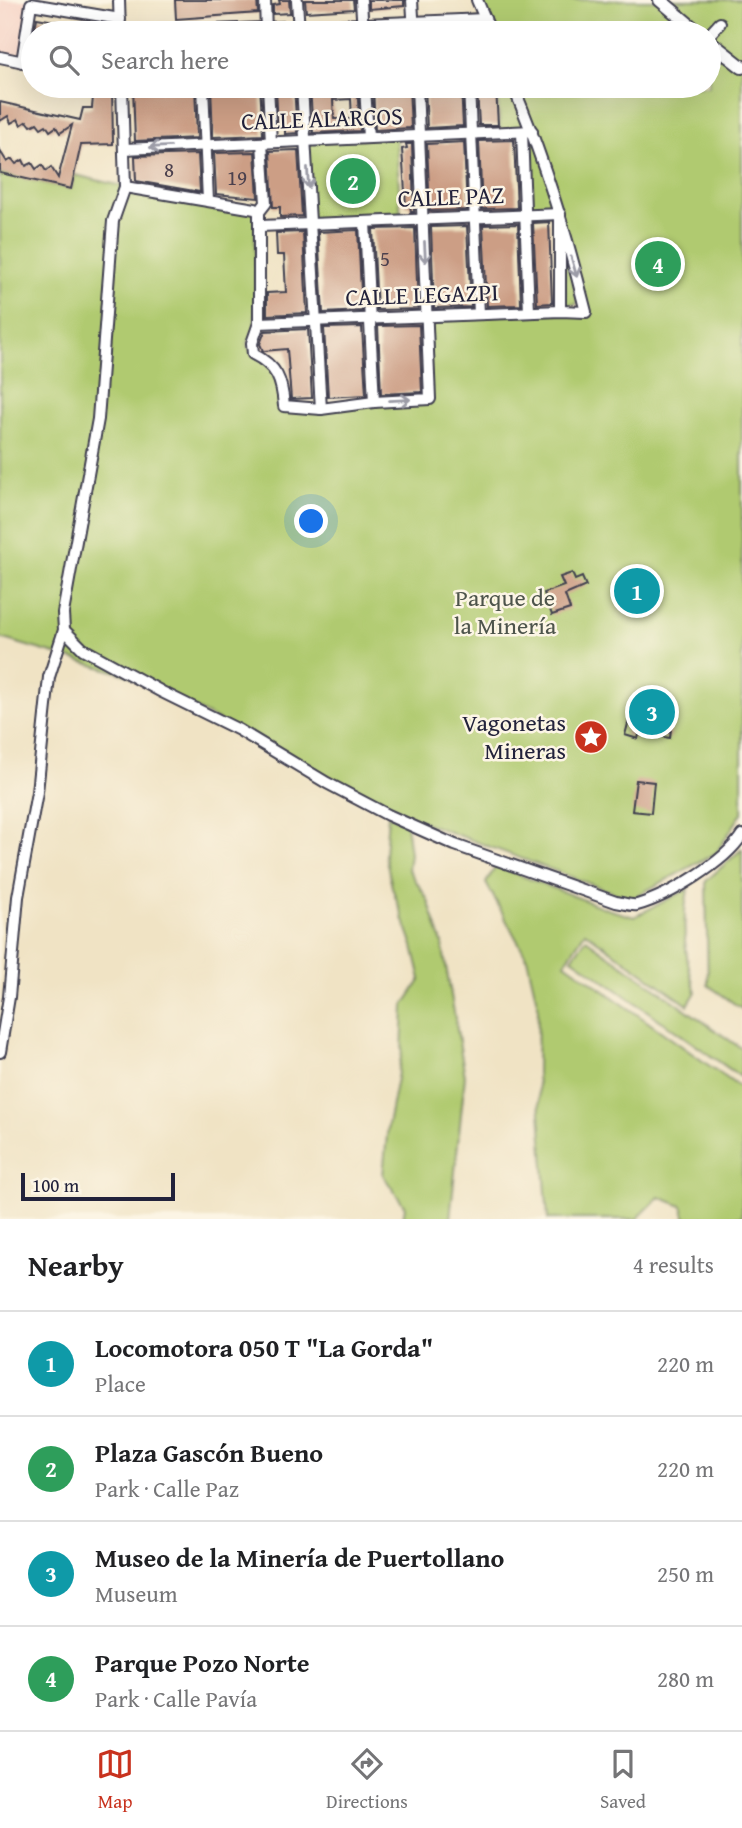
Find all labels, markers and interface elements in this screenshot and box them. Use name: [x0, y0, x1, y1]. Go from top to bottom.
search box: [21, 21, 721, 98]
text: Search here: [101, 40, 229, 79]
icon: search: [45, 41, 83, 79]
street label: CALLE ALARCOS: [241, 98, 403, 139]
one-way arrow: [148, 141, 171, 154]
house number: 8: [164, 154, 174, 185]
pin: 2: [330, 155, 376, 207]
house number: 19: [227, 162, 247, 193]
one-way arrow: [302, 167, 315, 189]
street label: CALLE PAZ: [397, 177, 505, 216]
pin: 4: [635, 238, 681, 290]
one-way arrow: [418, 240, 431, 263]
house number: 5: [380, 243, 390, 274]
one-way arrow: [568, 255, 581, 277]
street label: CALLE LEGAZPI: [345, 274, 499, 315]
one-way arrow: [388, 394, 411, 407]
your location: [294, 504, 328, 538]
pin: 1: [614, 565, 660, 617]
park label: Parque de la Minería: [454, 580, 557, 643]
pin: 3: [629, 686, 675, 738]
place label: Vagonetas Mineras: [462, 705, 566, 768]
place icon: Vagonetas Mineras: [572, 718, 610, 756]
scale bar: [21, 1170, 175, 1202]
text: 100 m: [32, 1171, 79, 1199]
text: Nearby: [28, 1243, 124, 1287]
text: 4 results: [633, 1248, 714, 1281]
text: Locomotora 050 T "La Gorda": [95, 1328, 433, 1367]
text: 1: [45, 1347, 57, 1380]
text: 220 m: [657, 1347, 714, 1380]
text: Place: [95, 1367, 146, 1400]
text: Plaza Gascón Bueno: [95, 1433, 323, 1472]
text: 2: [45, 1452, 57, 1485]
text: 220 m: [657, 1452, 714, 1485]
text: Park · Calle Paz: [95, 1472, 239, 1505]
text: Museo de la Minería de Puertollano: [95, 1538, 504, 1577]
text: 3: [45, 1557, 57, 1590]
text: 250 m: [657, 1557, 714, 1590]
text: Museum: [95, 1577, 177, 1610]
text: Parque Pozo Norte: [95, 1643, 310, 1682]
text: 4: [45, 1662, 57, 1695]
text: 280 m: [657, 1662, 714, 1695]
text: Park · Calle Pavía: [95, 1682, 257, 1715]
tab: Map: [96, 1745, 134, 1815]
tab: Directions: [326, 1745, 408, 1815]
tab: Saved: [600, 1745, 646, 1815]

